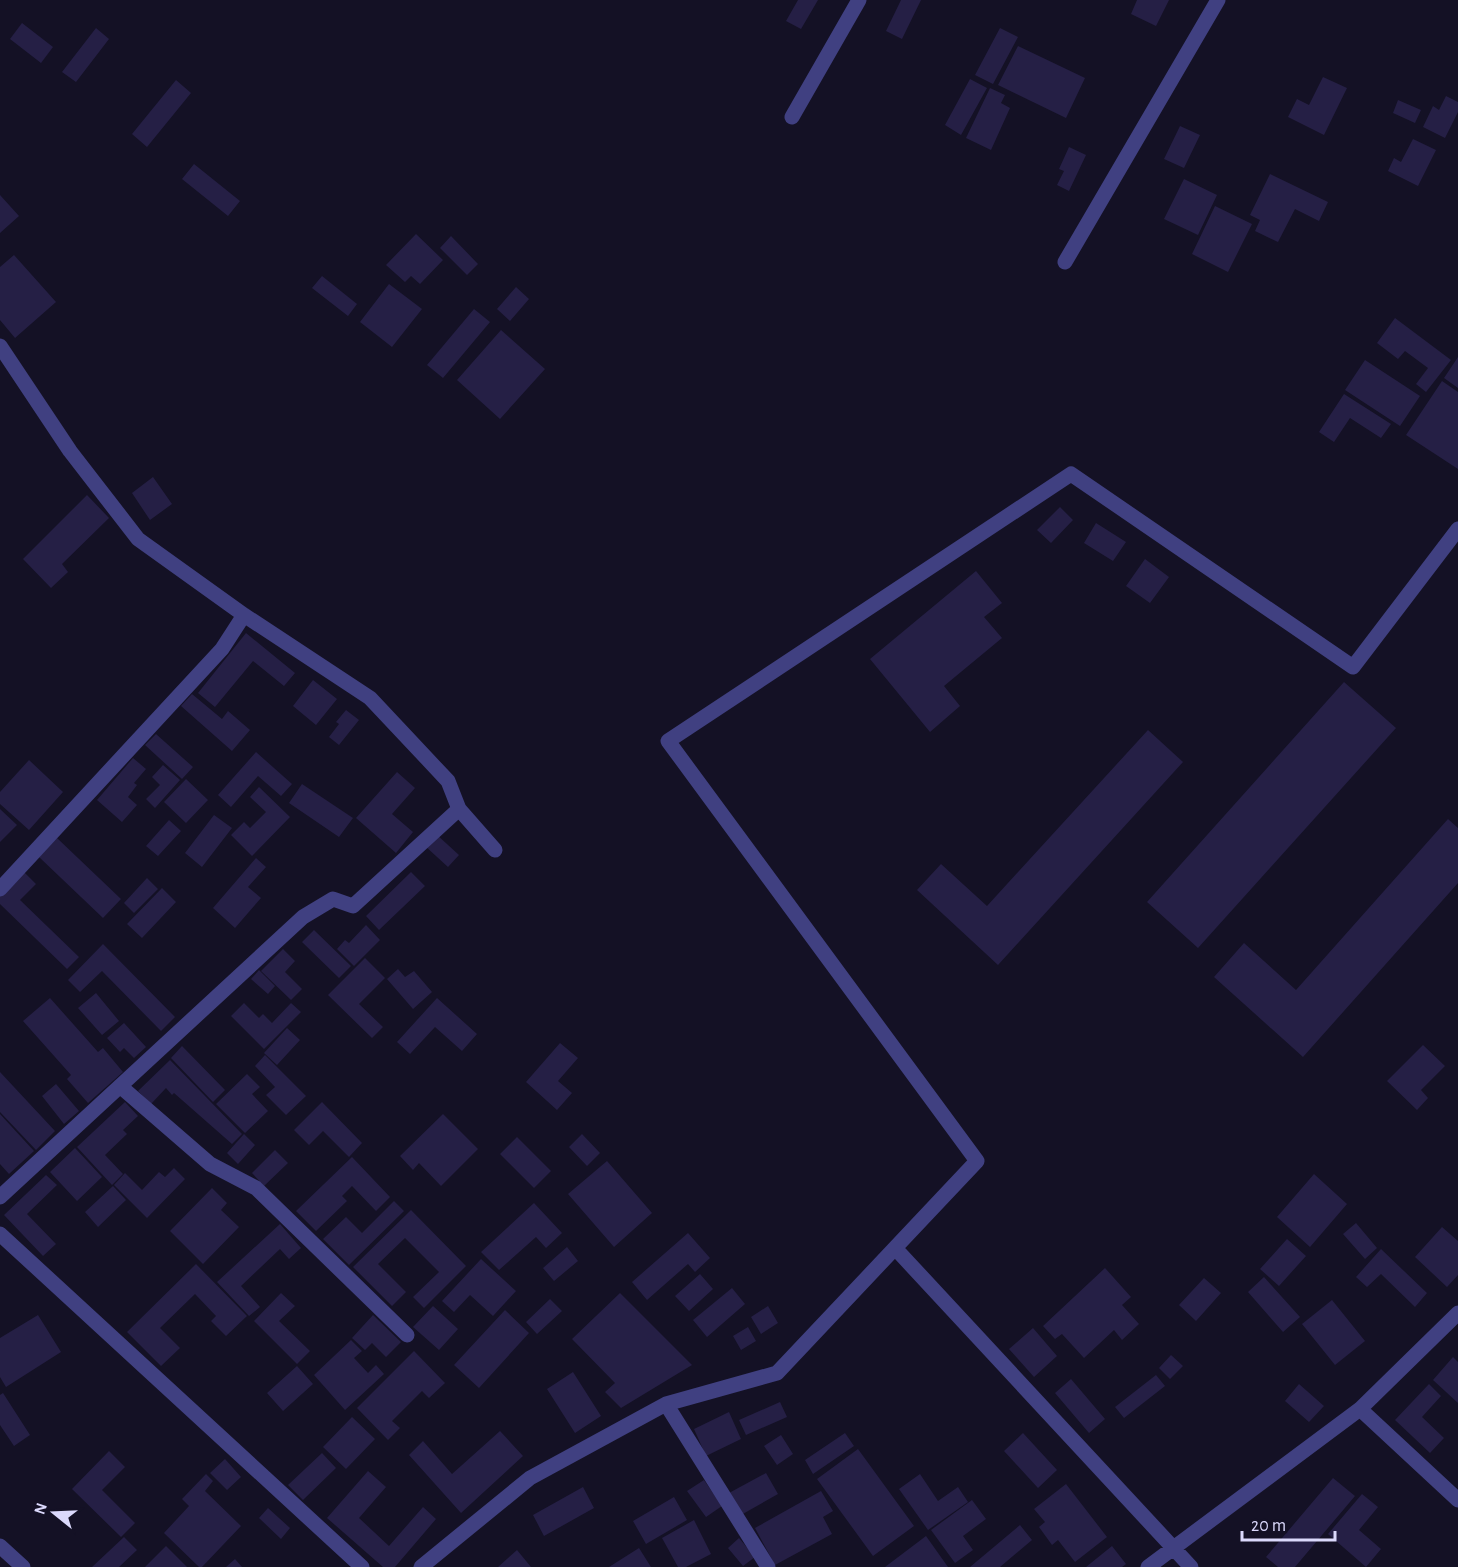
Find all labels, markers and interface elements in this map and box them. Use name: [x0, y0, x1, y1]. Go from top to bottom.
north arrow: [24, 1483, 84, 1543]
text: N: [31, 1501, 50, 1516]
scale bar: [1242, 1504, 1335, 1542]
text: 20 m: [1251, 1517, 1286, 1535]

